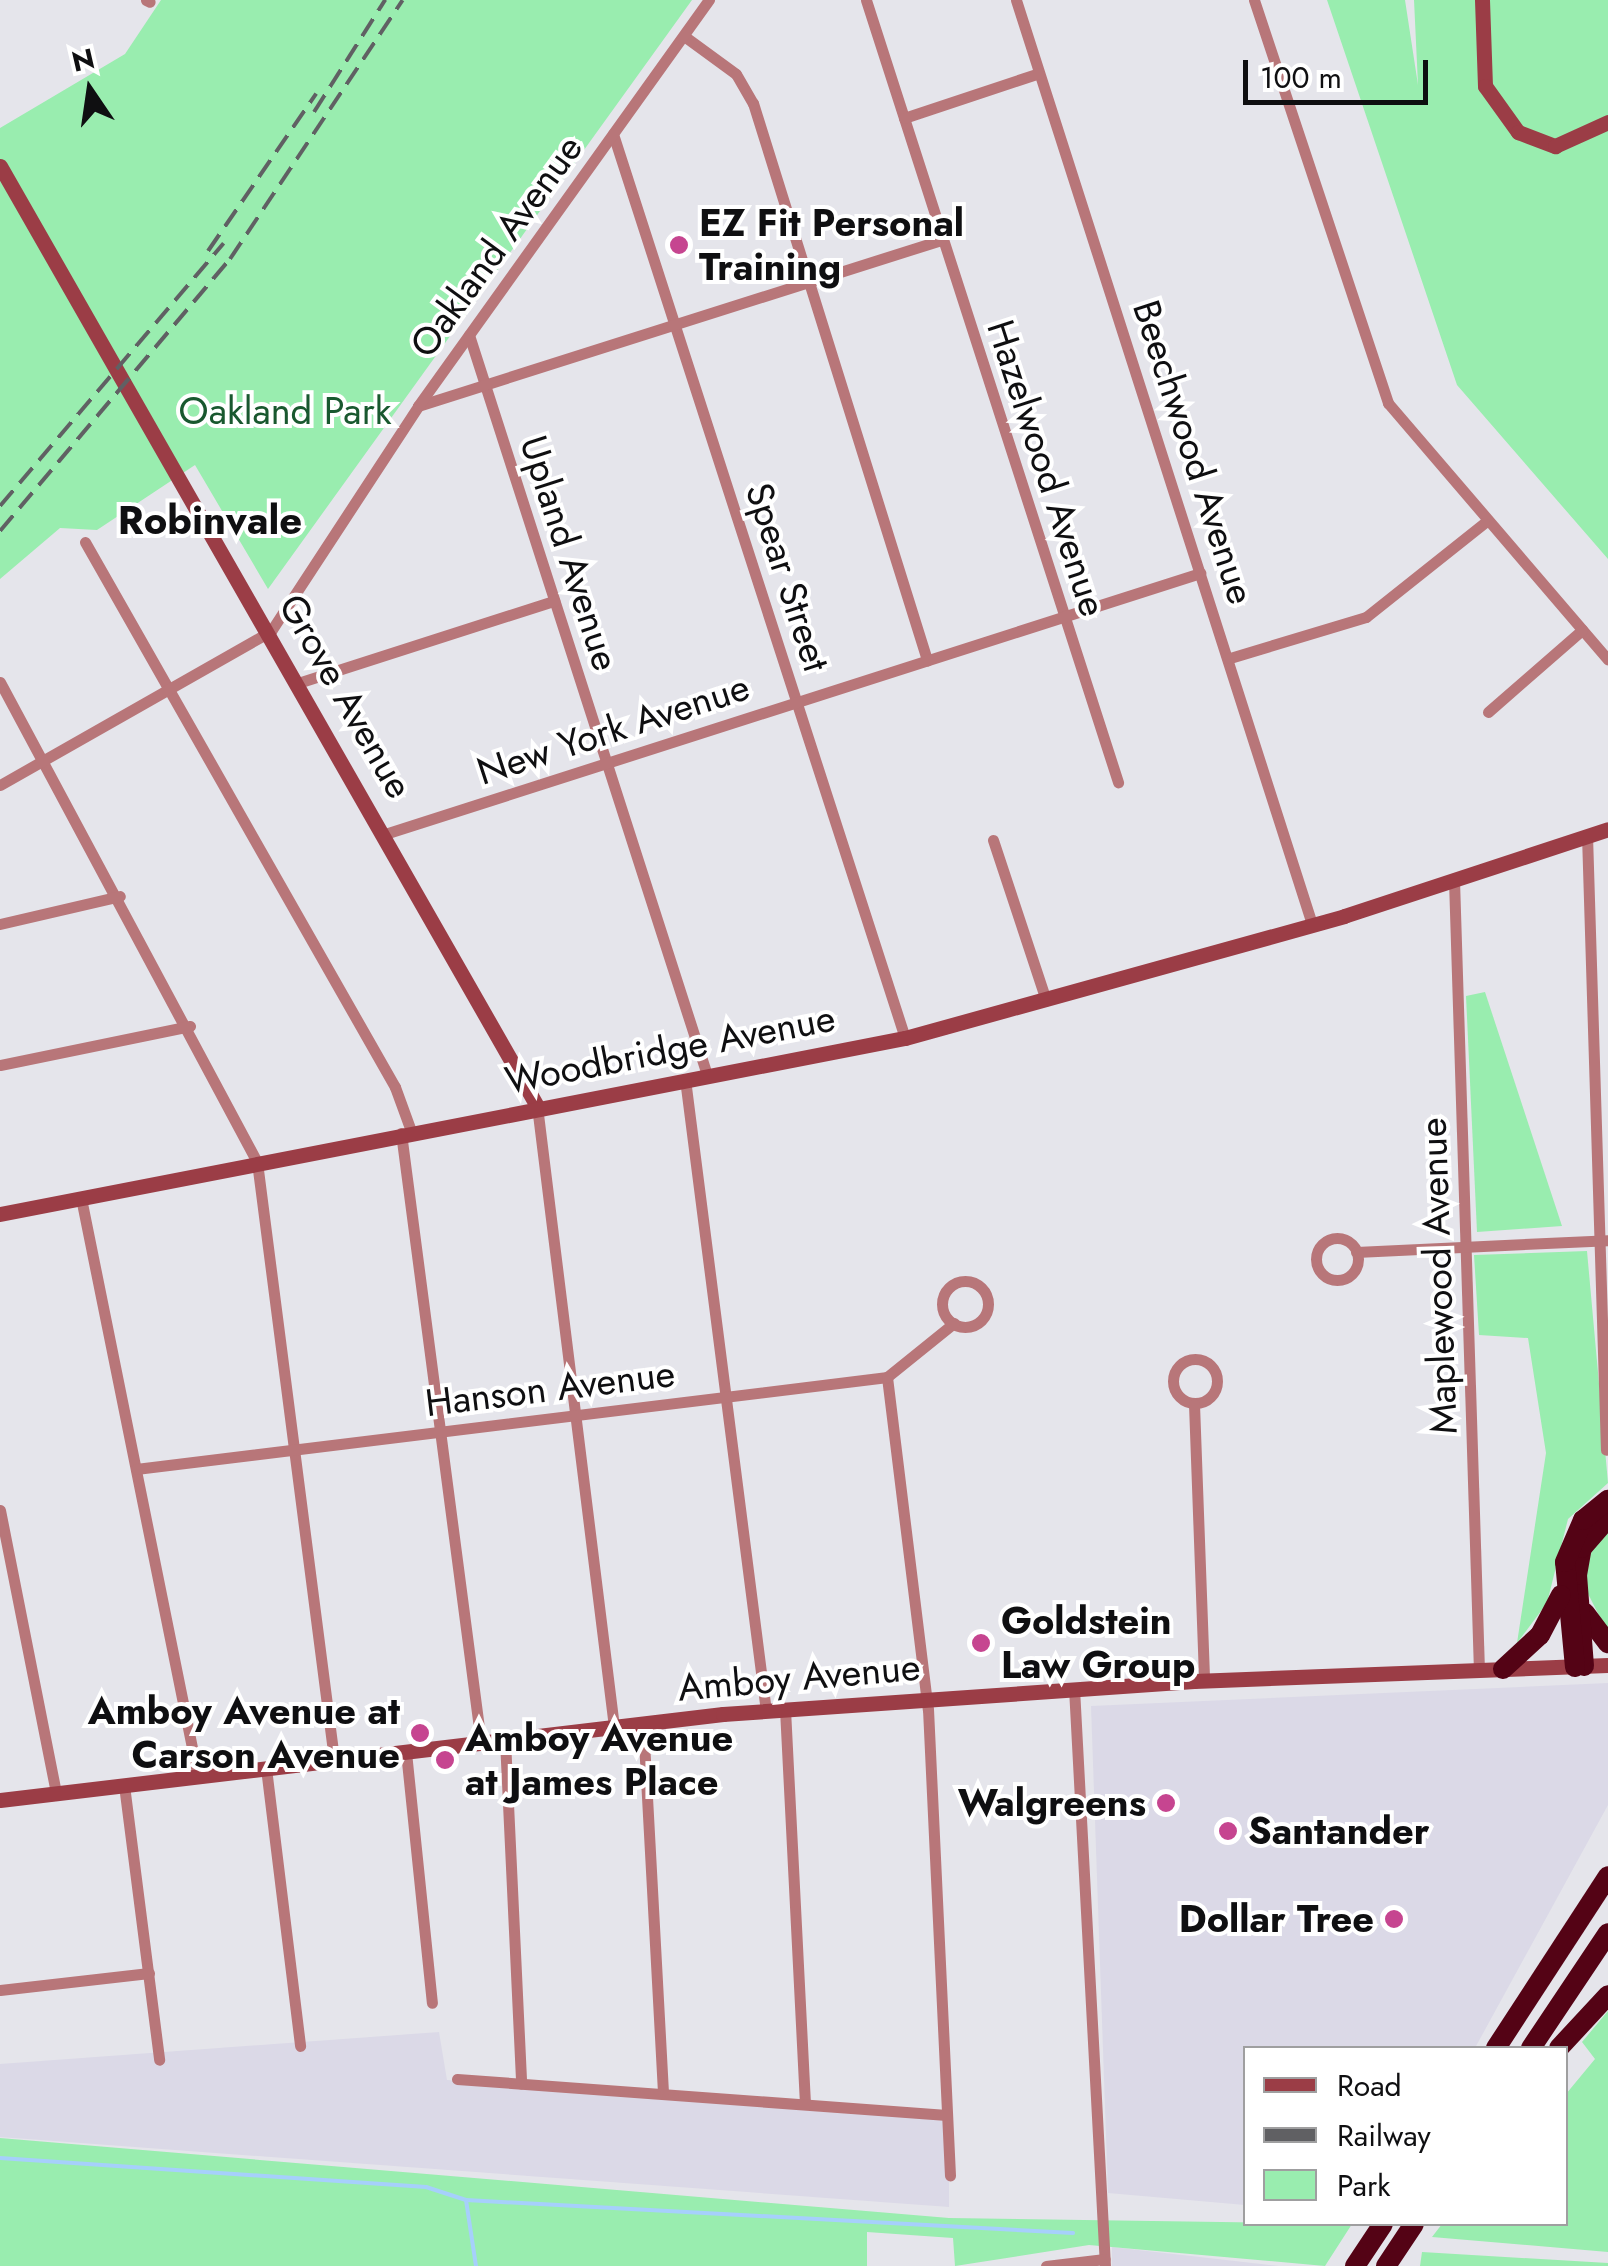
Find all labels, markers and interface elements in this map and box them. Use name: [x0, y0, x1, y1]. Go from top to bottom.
text: N: [68, 38, 99, 83]
north arrow: [40, 40, 140, 140]
scale bar: [1248, 40, 1433, 102]
text: 100 m: [1260, 56, 1342, 99]
street label: Oakland Avenue: [400, 126, 592, 366]
place label: EZ Fit Personal Training: [699, 200, 964, 290]
marker: EZ Fit Personal Training: [668, 234, 690, 256]
street label: Beechwood Avenue: [1123, 294, 1265, 610]
street label: Hazelwood Avenue: [978, 314, 1116, 622]
park label: Oakland Park: [179, 388, 391, 434]
street label: Upland Avenue: [511, 430, 629, 676]
street label: Spear Street: [736, 477, 840, 677]
district label: Robinvale: [118, 496, 302, 544]
street label: Grove Avenue: [269, 586, 423, 806]
street label: New York Avenue: [471, 664, 755, 794]
street label: Woodbridge Avenue: [501, 995, 839, 1103]
street label: Maplewood Avenue: [1410, 1117, 1466, 1435]
street label: Hanson Avenue: [423, 1350, 677, 1426]
place label: Goldstein Law Group: [1001, 1598, 1195, 1688]
marker: Goldstein Law Group: [970, 1632, 992, 1654]
street label: Amboy Avenue: [676, 1644, 922, 1710]
place label: Amboy Avenue at Carson Avenue: [88, 1688, 400, 1778]
place label: Amboy Avenue at James Place: [465, 1715, 733, 1805]
marker: Amboy Avenue at Carson Avenue: [409, 1722, 431, 1744]
marker: Amboy Avenue at James Place: [434, 1749, 456, 1771]
place label: Walgreens: [958, 1780, 1146, 1826]
marker: Walgreens: [1155, 1792, 1177, 1814]
place label: Santander: [1248, 1808, 1429, 1854]
marker: Santander: [1217, 1820, 1239, 1842]
place label: Dollar Tree: [1179, 1896, 1374, 1942]
marker: Dollar Tree: [1383, 1908, 1405, 1930]
legend: [1243, 2046, 1568, 2226]
text: Road: [1337, 2064, 1402, 2107]
text: Railway: [1337, 2114, 1431, 2157]
text: Park: [1337, 2164, 1390, 2207]

